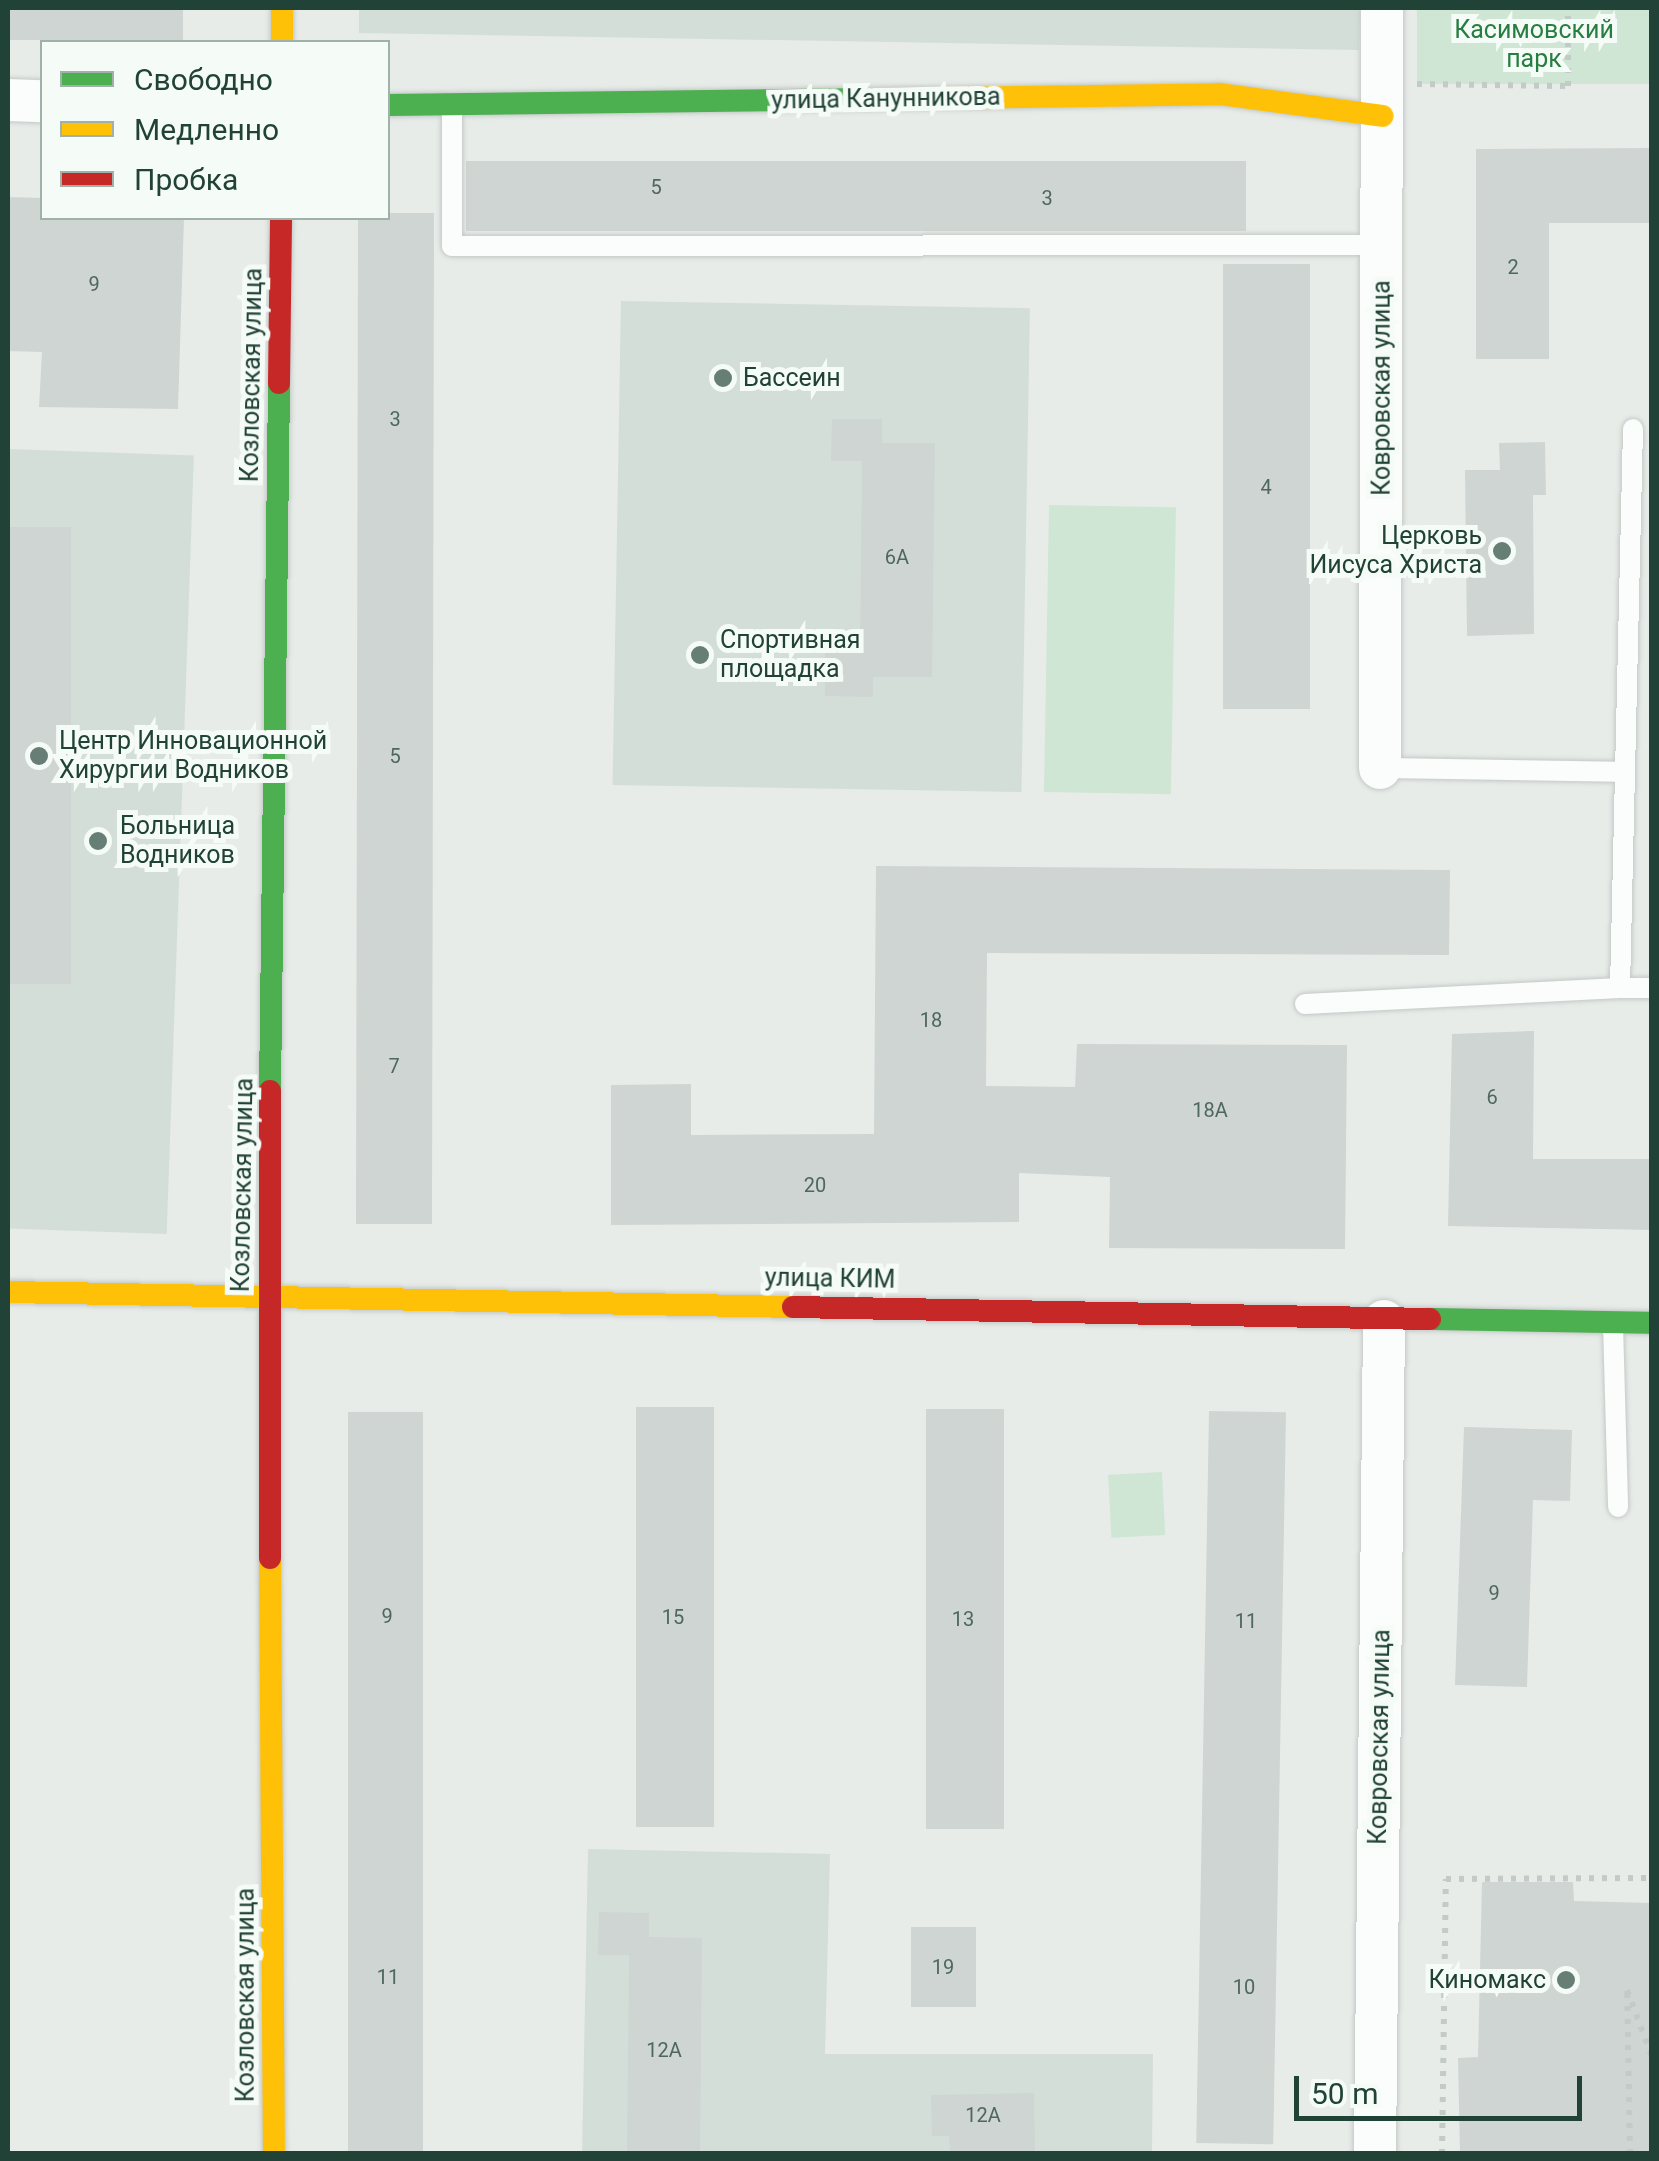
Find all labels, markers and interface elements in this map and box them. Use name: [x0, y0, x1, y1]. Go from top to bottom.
park label: Касимовский парк: [1454, 16, 1614, 75]
legend: [40, 40, 390, 220]
text: Свободно: [134, 62, 273, 97]
street label: улица Канунникова: [771, 82, 1001, 116]
text: Медленно: [134, 112, 279, 147]
text: Пробка: [134, 162, 238, 197]
house number: 5: [650, 175, 662, 199]
house number: 3: [1041, 186, 1053, 210]
house number: 2: [1507, 255, 1519, 279]
street label: Козловская улица: [235, 268, 269, 482]
house number: 9: [88, 272, 100, 296]
street label: Ковровская улица: [1367, 280, 1397, 496]
place label: Бассеин: [743, 363, 841, 393]
marker: Бассеин: [712, 367, 734, 389]
house number: 3: [389, 407, 401, 431]
house number: 4: [1260, 475, 1272, 499]
place label: Церковь Иисуса Христа: [1309, 522, 1482, 581]
marker: Церковь Иисуса Христа: [1491, 540, 1513, 562]
house number: 6А: [885, 545, 909, 569]
place label: Спортивная площадка: [720, 626, 861, 685]
marker: Спортивная площадка: [689, 644, 711, 666]
place label: Центр Инновационной Хирургии Водников: [59, 727, 327, 786]
house number: 5: [389, 744, 401, 768]
marker: Центр Инновационной Хирургии Водников: [28, 745, 50, 767]
place label: Больница Водников: [120, 812, 235, 871]
marker: Больница Водников: [85, 828, 111, 854]
house number: 18: [920, 1008, 942, 1032]
house number: 7: [388, 1054, 400, 1078]
street label: Козловская улица: [226, 1078, 260, 1292]
house number: 6: [1486, 1085, 1498, 1109]
house number: 18А: [1192, 1098, 1228, 1122]
house number: 20: [804, 1173, 826, 1197]
street label: улица КИМ: [764, 1263, 896, 1295]
house number: 9: [1488, 1581, 1500, 1605]
house number: 9: [381, 1604, 393, 1628]
house number: 15: [662, 1605, 684, 1629]
house number: 13: [952, 1607, 974, 1631]
house number: 11: [1235, 1609, 1257, 1633]
street label: Ковровская улица: [1363, 1629, 1397, 1845]
street label: Козловская улица: [231, 1888, 261, 2102]
house number: 19: [932, 1955, 954, 1979]
house number: 11: [377, 1965, 399, 1989]
place label: Киномакс: [1429, 1965, 1546, 1995]
marker: Киномакс: [1555, 1969, 1577, 1991]
house number: 10: [1233, 1975, 1255, 1999]
house number: 12А: [646, 2038, 682, 2062]
scale bar: [1299, 2056, 1586, 2118]
text: 50 m: [1311, 2076, 1378, 2111]
house number: 12А: [965, 2103, 1001, 2127]

